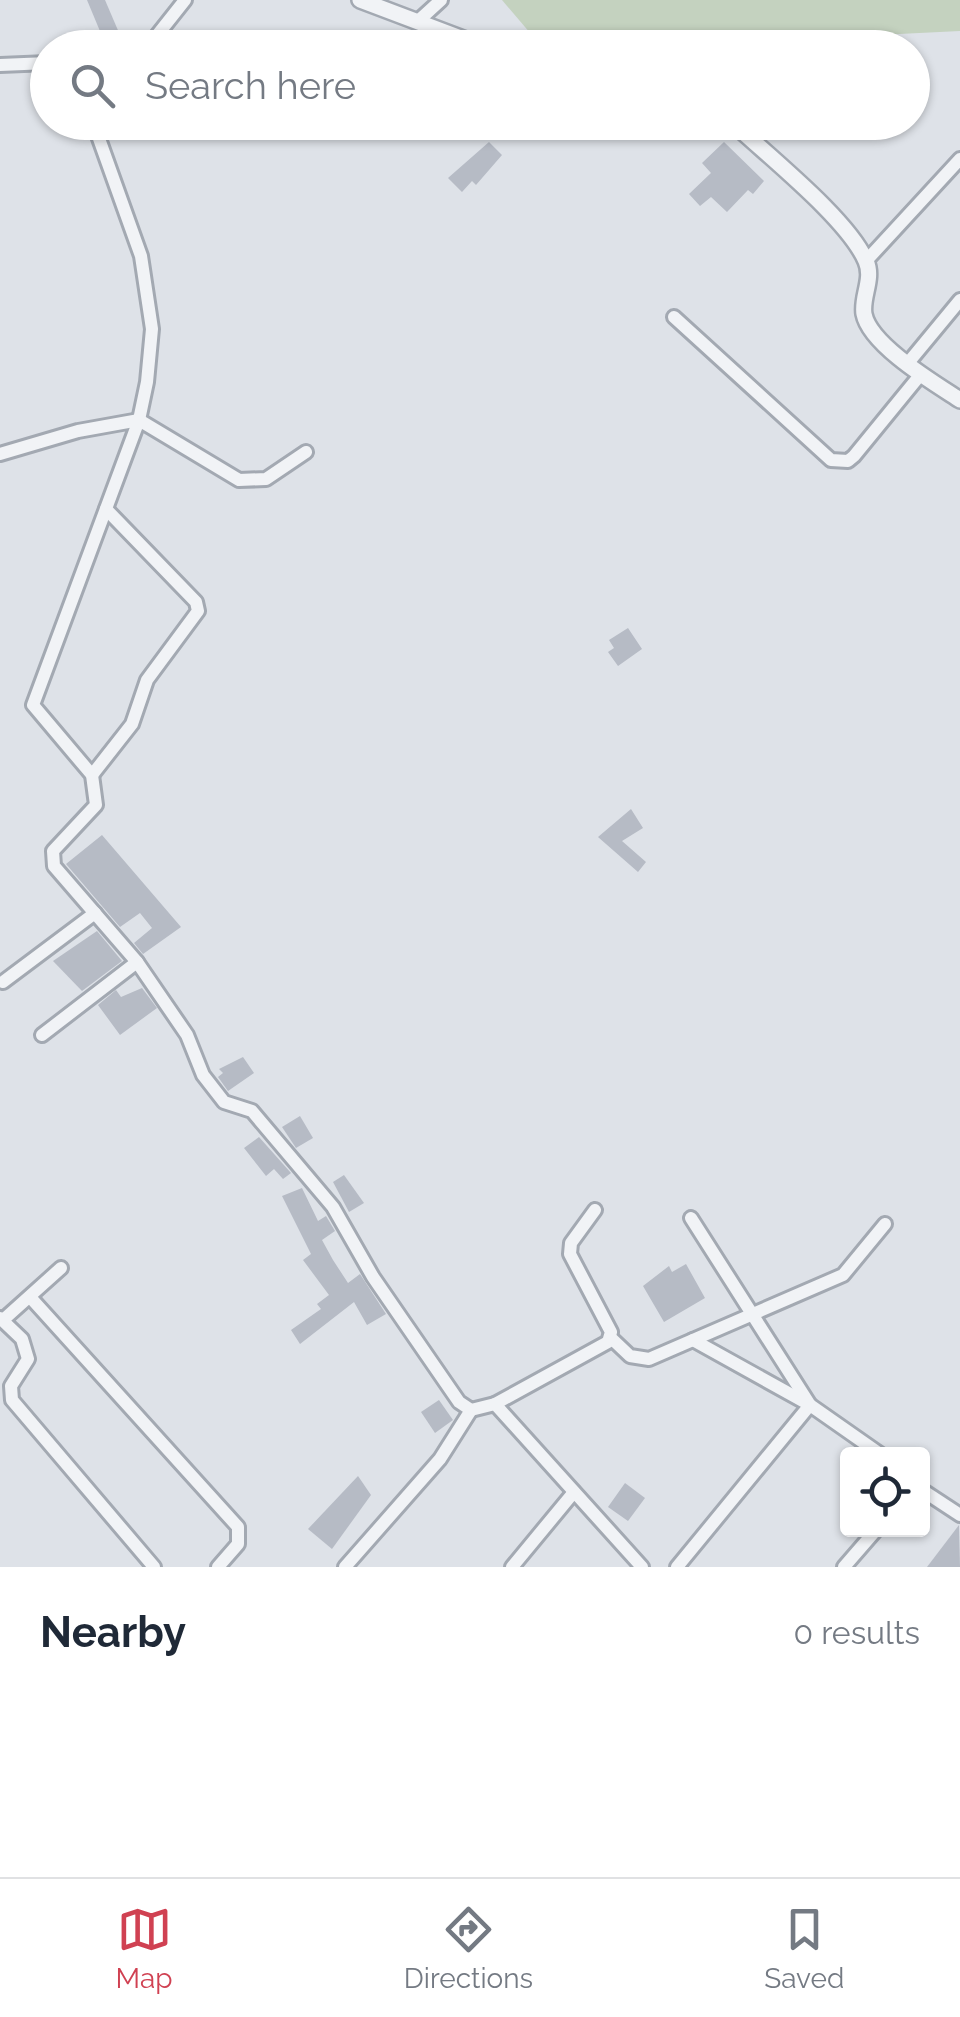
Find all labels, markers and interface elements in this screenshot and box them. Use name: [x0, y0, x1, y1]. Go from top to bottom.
search box: [30, 30, 930, 140]
icon: search: [65, 58, 120, 113]
text: Search here: [145, 63, 356, 108]
map controls: [840, 1447, 930, 1537]
button: locate: [840, 1447, 930, 1537]
text: Nearby: [40, 1608, 186, 1657]
text: 0 results: [793, 1614, 920, 1651]
tab: Map: [116, 1902, 173, 1995]
tab: Directions: [404, 1902, 533, 1995]
tab: Saved: [764, 1902, 844, 1995]

